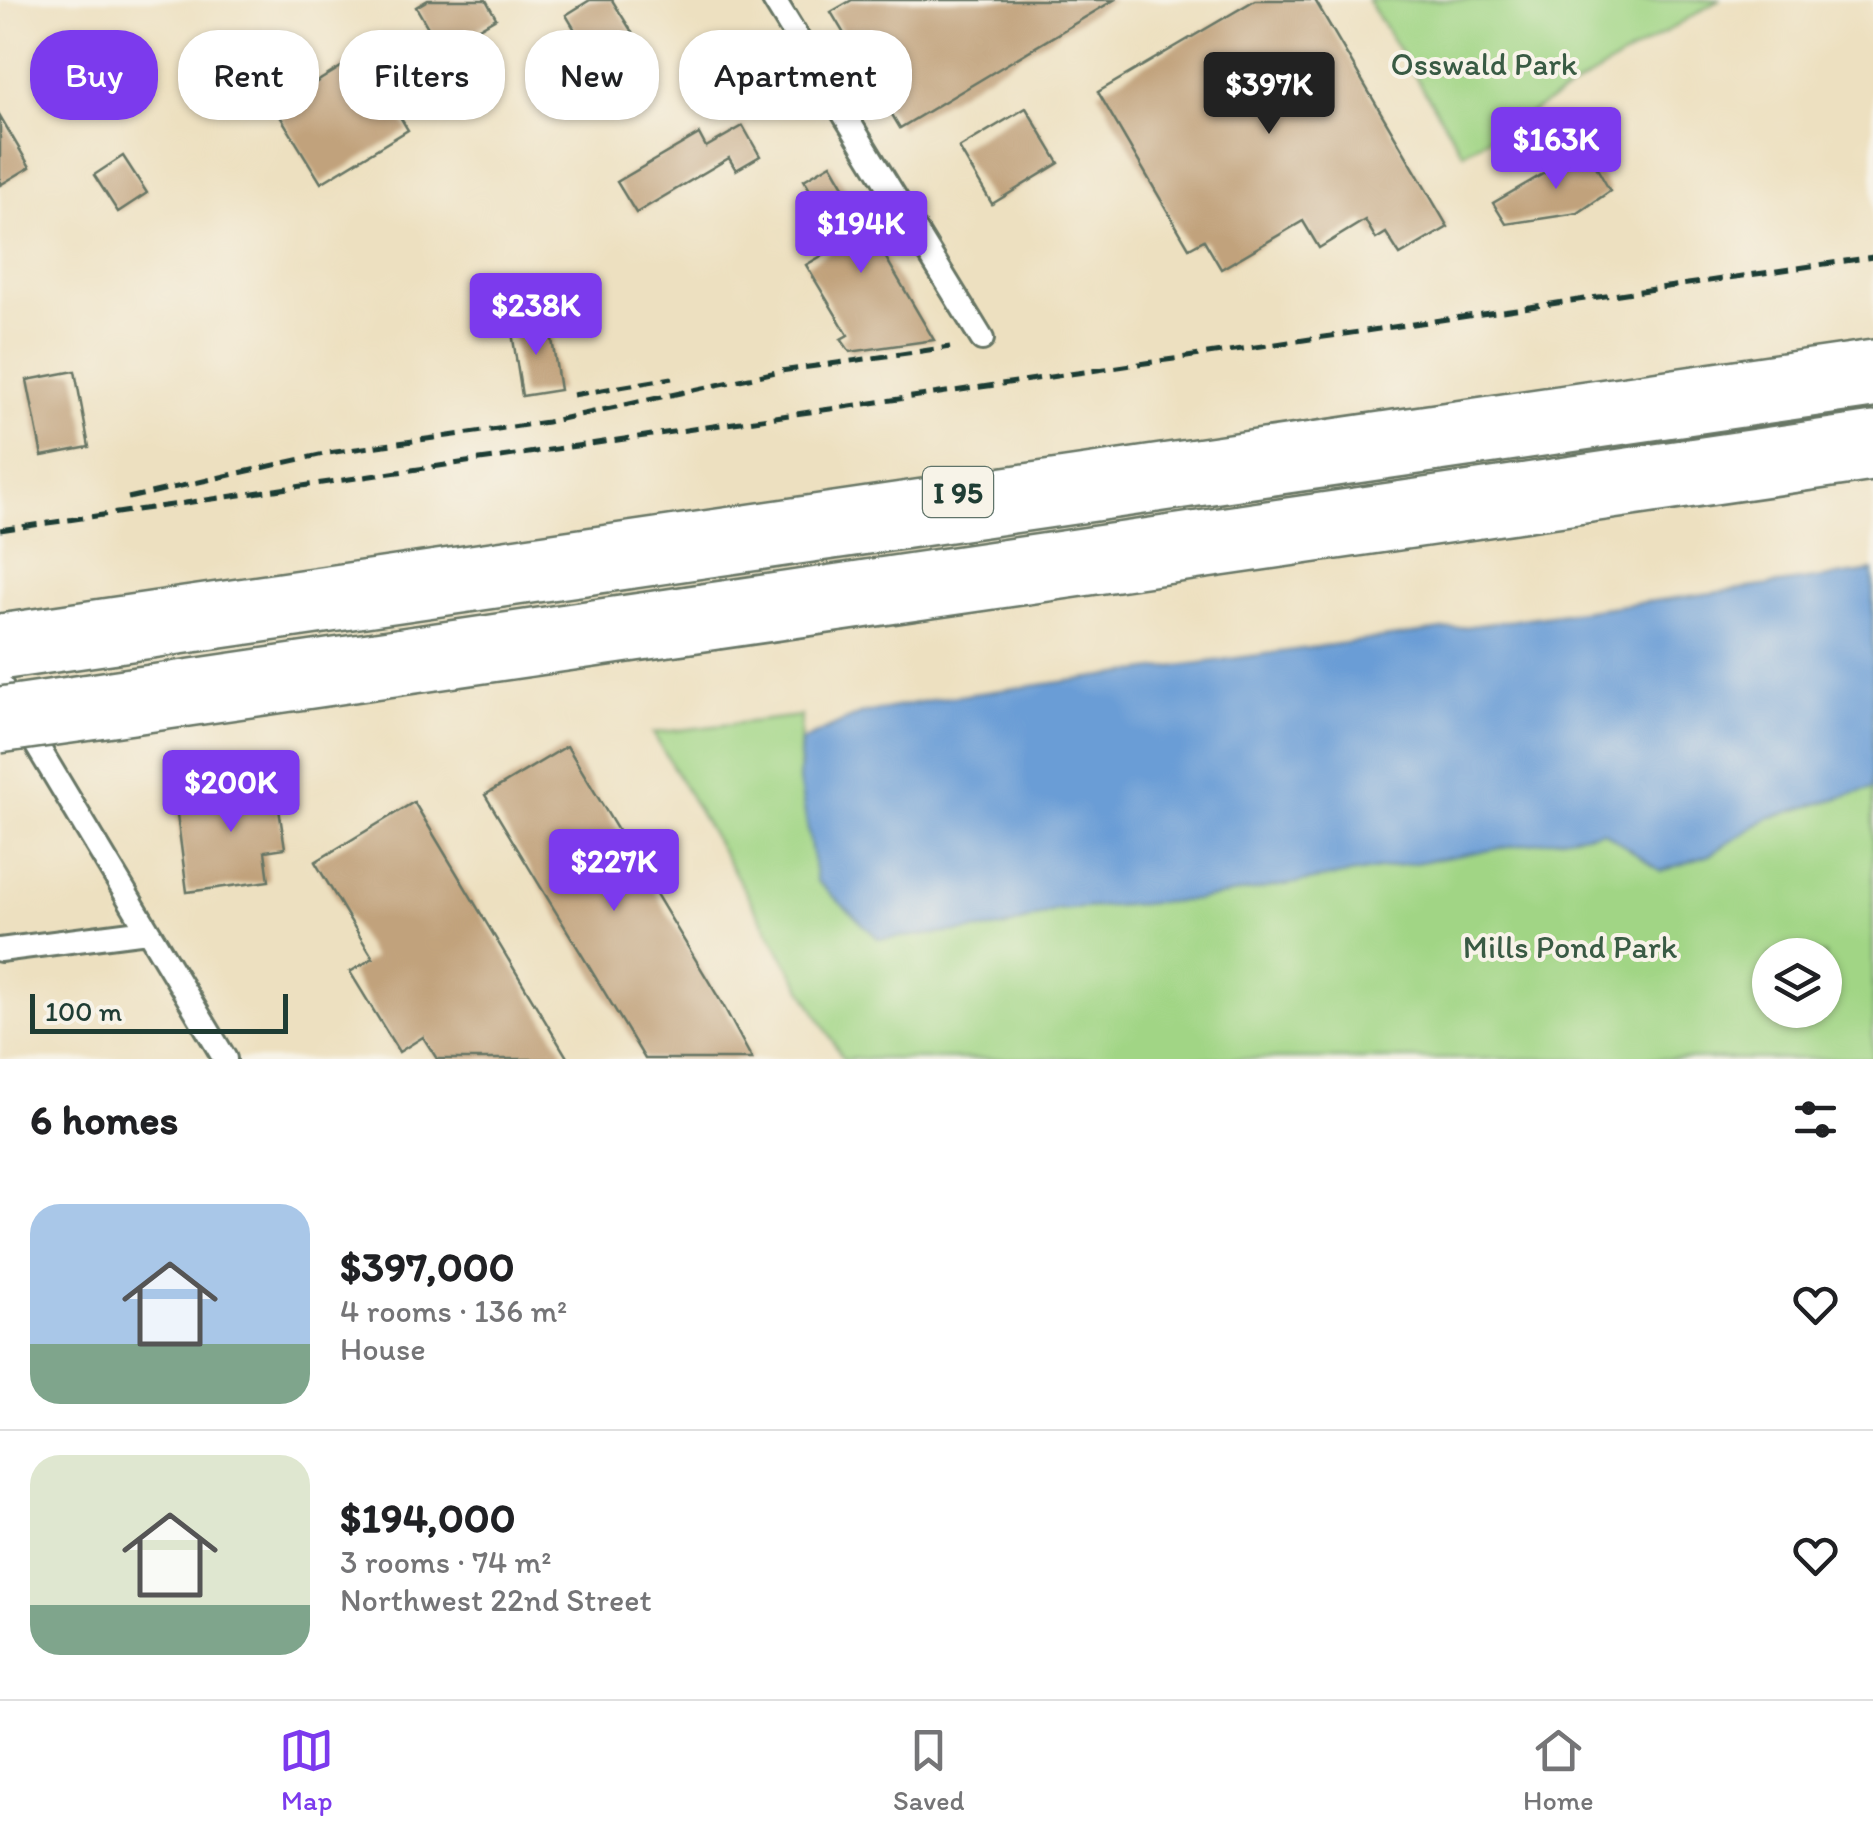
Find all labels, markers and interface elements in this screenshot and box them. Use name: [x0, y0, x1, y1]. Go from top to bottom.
chip: Buy: [30, 30, 158, 120]
chip: Rent: [178, 30, 319, 120]
chip: Filters: [339, 30, 505, 120]
chip: New: [525, 30, 659, 120]
chip: Apartment: [679, 30, 912, 120]
park label: Osswald Park: [1391, 45, 1578, 83]
pin: $397K: [1199, 52, 1339, 137]
text: $397K: [1226, 65, 1312, 103]
pin: $163K: [1486, 107, 1626, 192]
text: $163K: [1513, 120, 1599, 158]
pin: $194K: [791, 191, 931, 276]
text: $194K: [817, 204, 905, 242]
pin: $238K: [466, 273, 606, 358]
text: $238K: [492, 286, 580, 324]
road number: I 95: [923, 467, 993, 517]
pin: $200K: [161, 750, 301, 835]
text: $200K: [185, 763, 277, 801]
pin: $227K: [544, 829, 684, 914]
text: $227K: [571, 842, 657, 880]
park label: Mills Pond Park: [1463, 928, 1678, 966]
map controls: [1752, 938, 1842, 1028]
button: layers: [1752, 938, 1842, 1028]
scale bar: [30, 989, 288, 1034]
text: 100 m: [45, 994, 122, 1028]
icon: filters: [1788, 1092, 1843, 1147]
text: 6 homes: [30, 1094, 178, 1145]
text: $397,000: [340, 1241, 515, 1292]
icon: home: [110, 1244, 230, 1364]
icon: heart: [1788, 1277, 1843, 1332]
text: 4 rooms · 136 m²: [340, 1292, 567, 1330]
text: House: [340, 1330, 426, 1368]
text: $194,000: [340, 1492, 516, 1543]
icon: home: [110, 1495, 230, 1615]
icon: heart: [1788, 1528, 1843, 1583]
text: 3 rooms · 74 m²: [340, 1543, 551, 1581]
text: Northwest 22nd Street: [340, 1581, 651, 1619]
tab: Map: [279, 1723, 334, 1817]
tab: Saved: [893, 1723, 964, 1817]
tab: Home: [1523, 1723, 1594, 1817]

